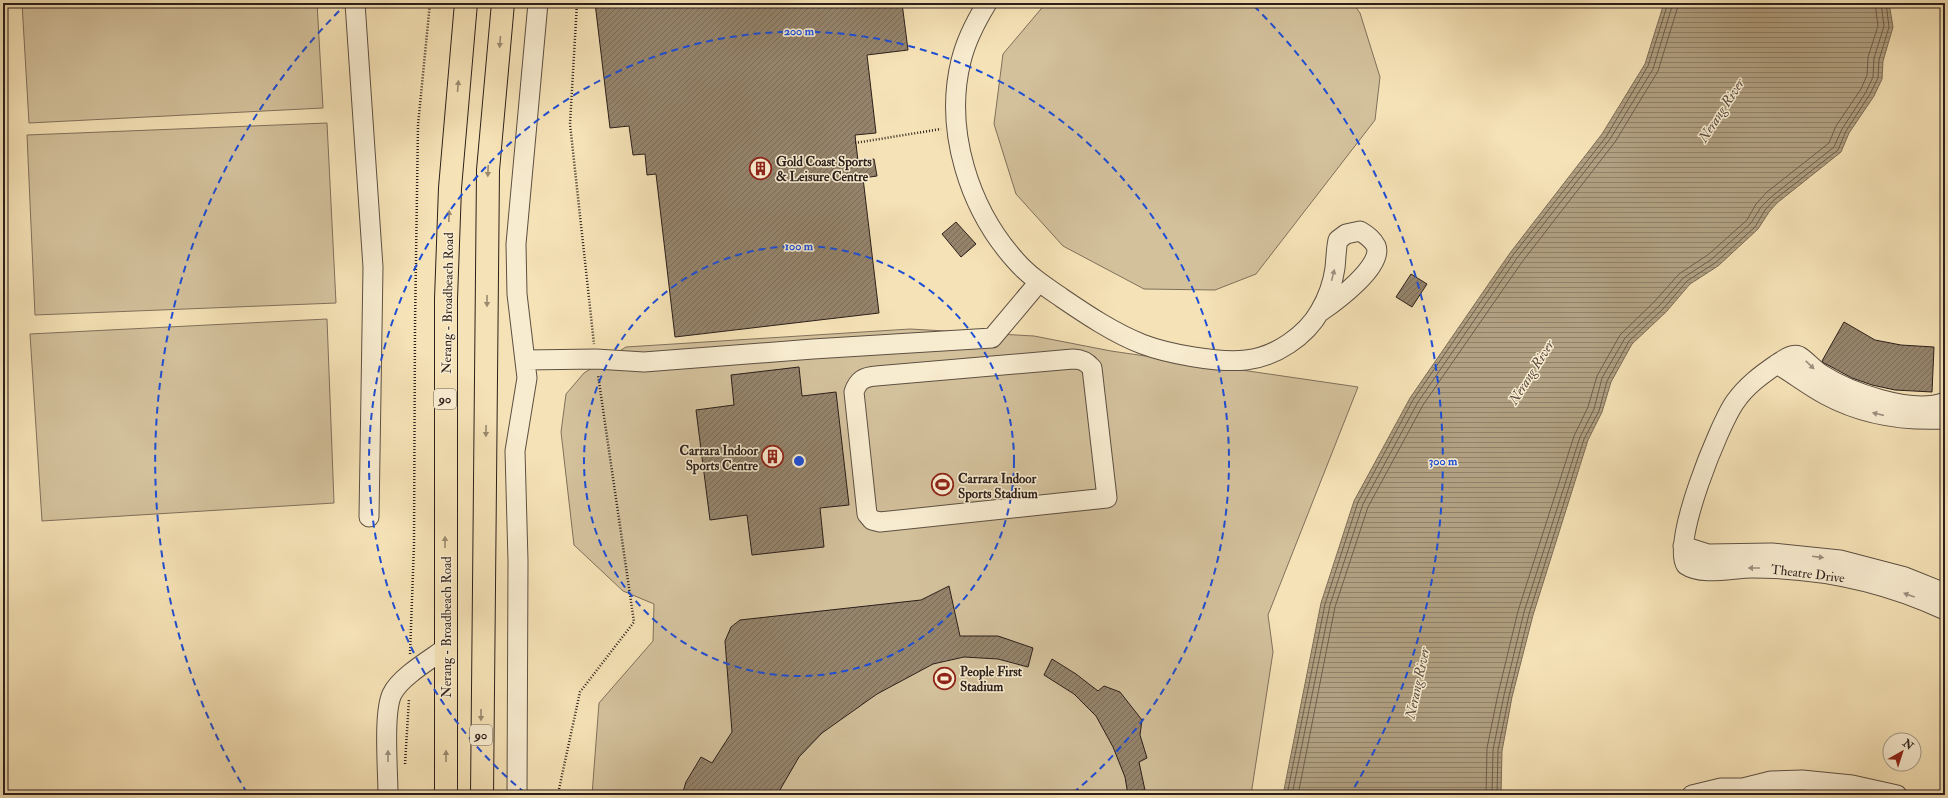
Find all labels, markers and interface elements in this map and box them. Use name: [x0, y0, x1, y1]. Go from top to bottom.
text: 200 m: [784, 24, 815, 39]
one-way arrow: [496, 36, 503, 48]
water label: Nerang River: [1694, 75, 1749, 146]
one-way arrow: [455, 80, 461, 92]
place label: Gold Coast Sports & Leisure Centre: [776, 154, 872, 185]
building icon: Gold Coast Sports & Leisure Centre: [748, 155, 774, 181]
one-way arrow: [485, 165, 491, 178]
one-way arrow: [445, 210, 452, 222]
street label: Nerang - Broadbeach Road: [439, 232, 457, 374]
text: 100 m: [785, 239, 814, 254]
one-way arrow: [1330, 269, 1336, 281]
one-way arrow: [484, 295, 490, 308]
water label: Nerang River: [1504, 336, 1558, 408]
one-way arrow: [1805, 360, 1815, 370]
road number: 90: [434, 389, 456, 409]
one-way arrow: [1872, 411, 1885, 417]
one-way arrow: [483, 425, 489, 438]
place label: Carrara Indoor Sports Centre: [680, 443, 759, 475]
building icon: Carrara Indoor Sports Centre: [760, 444, 786, 470]
centre of rings: [792, 454, 806, 468]
text: 300 m: [1429, 454, 1458, 469]
place label: Carrara Indoor Sports Stadium: [958, 471, 1039, 503]
sports icon: Carrara Indoor Sports Stadium: [930, 472, 956, 498]
one-way arrow: [442, 535, 448, 548]
one-way arrow: [1812, 554, 1824, 560]
street label: Nerang - Broadbeach Road: [439, 556, 455, 698]
street label: Theatre Drive: [1770, 562, 1846, 587]
one-way arrow: [1747, 565, 1760, 571]
one-way arrow: [1903, 592, 1915, 598]
water label: Nerang River: [1401, 645, 1434, 721]
place label: People First Stadium: [960, 664, 1023, 695]
sports icon: People First Stadium: [932, 665, 958, 691]
one-way arrow: [478, 709, 484, 722]
road number: 90: [470, 725, 492, 745]
north arrow: [1882, 732, 1922, 772]
text: N: [1899, 736, 1917, 753]
one-way arrow: [385, 749, 391, 762]
one-way arrow: [443, 749, 449, 762]

